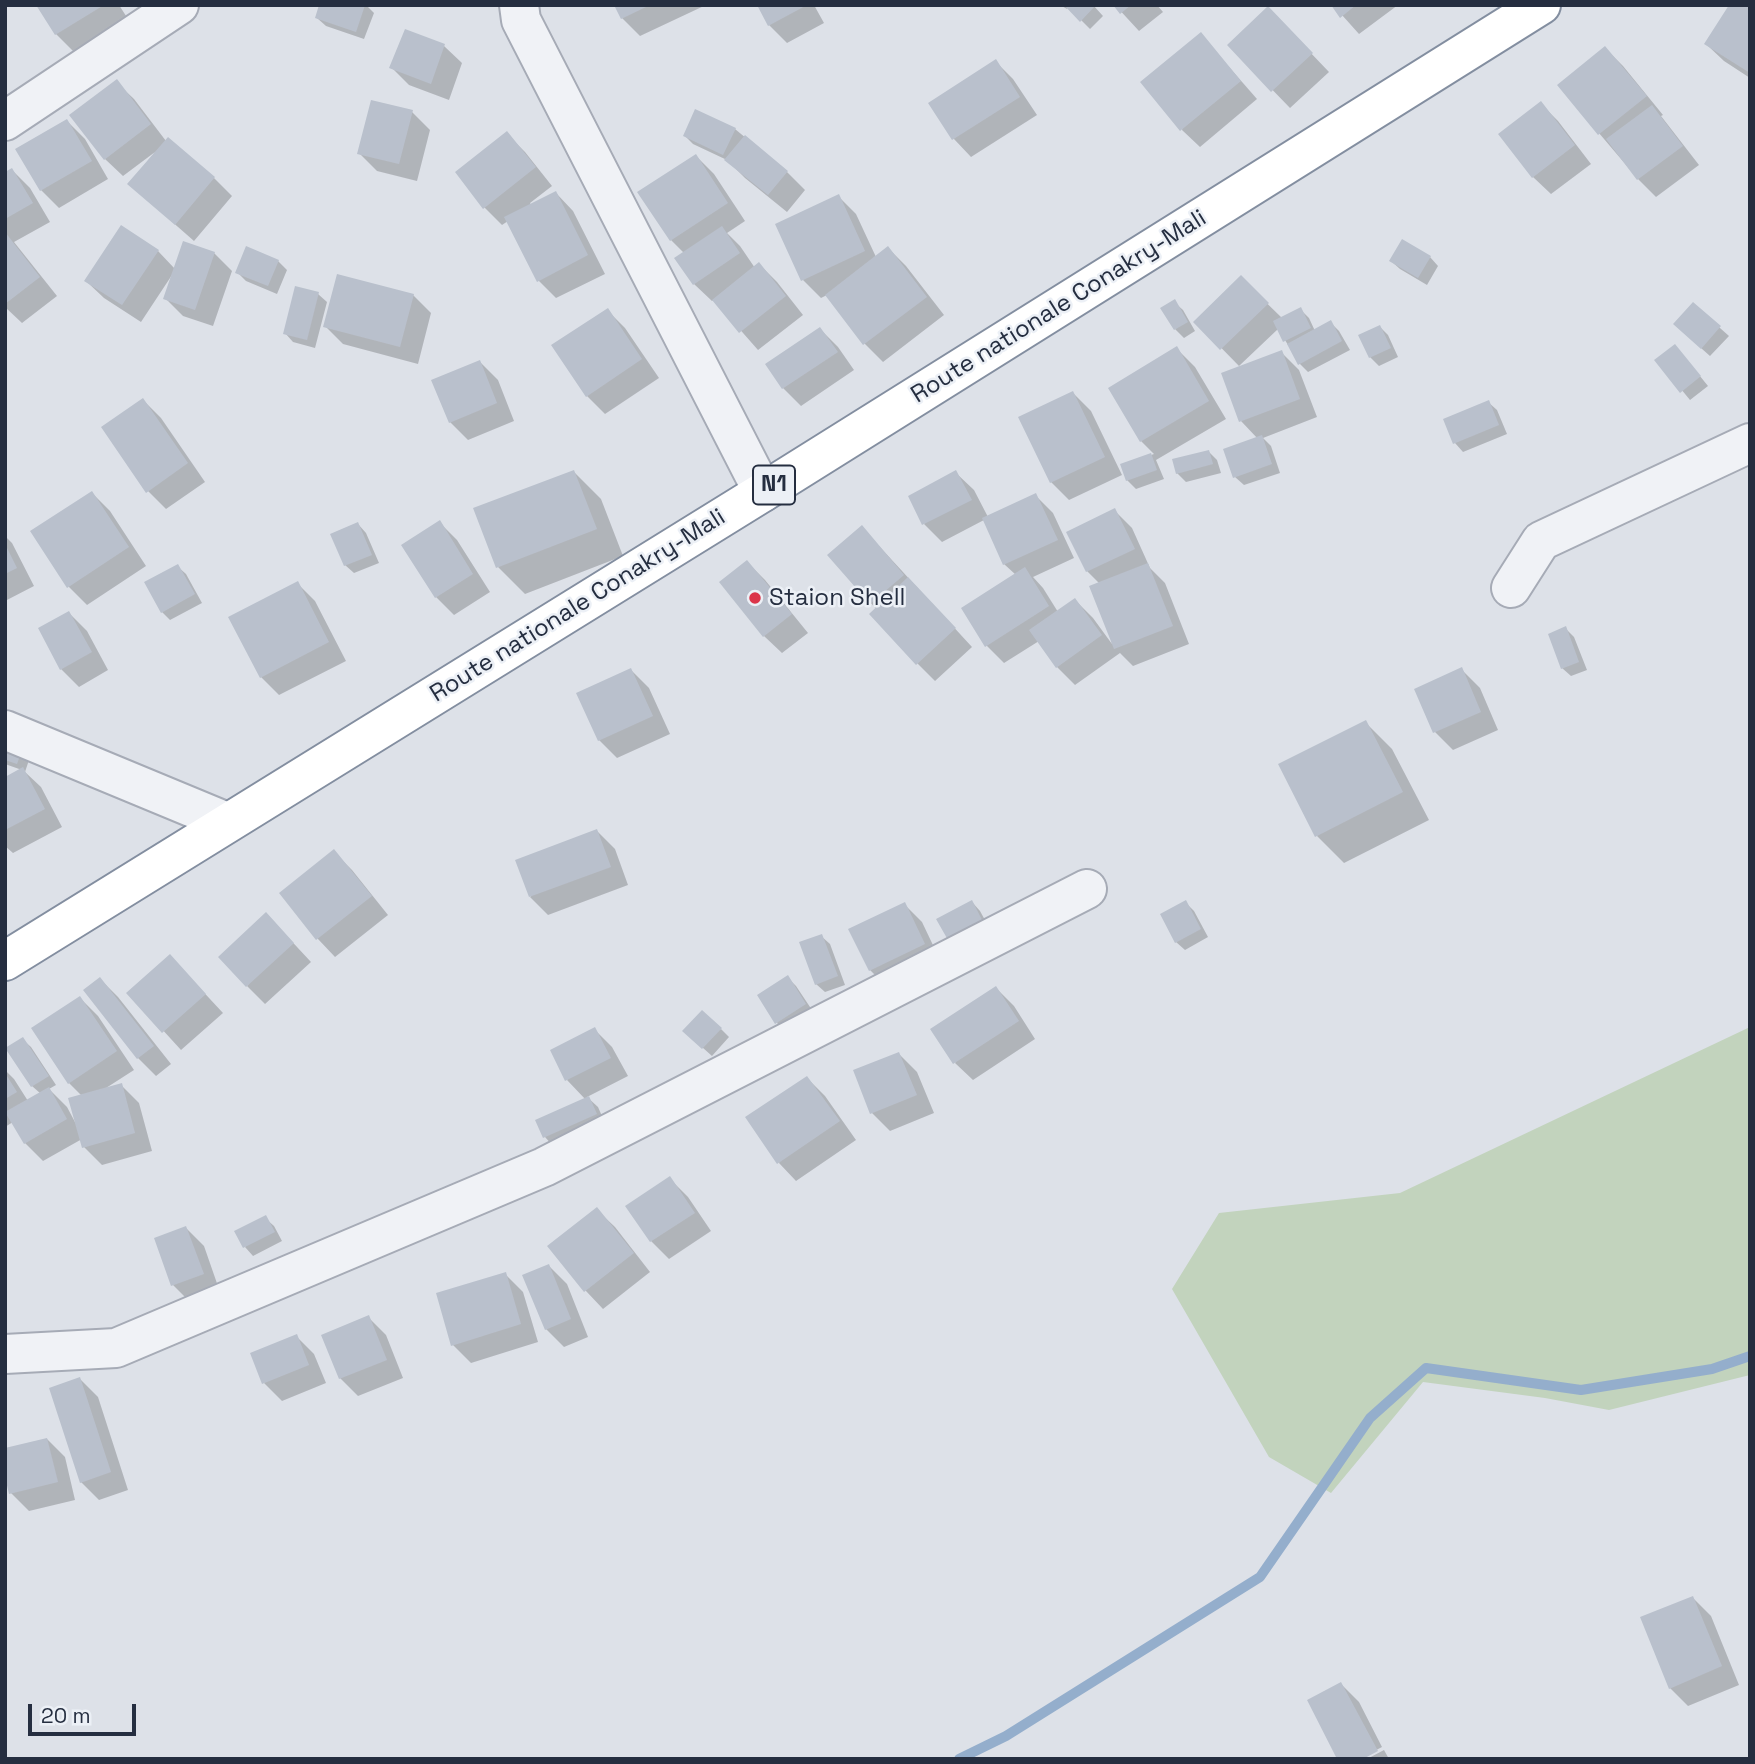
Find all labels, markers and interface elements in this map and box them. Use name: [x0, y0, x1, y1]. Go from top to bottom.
street label: Route nationale Conakry-Mali: [906, 204, 1212, 410]
road number: N1: [753, 466, 795, 505]
street label: Route nationale Conakry-Mali: [425, 503, 731, 709]
place label: Staion Shell: [769, 584, 905, 612]
marker: Staion Shell: [747, 590, 763, 606]
scale bar: [32, 1690, 140, 1734]
text: 20 m: [41, 1702, 91, 1729]

